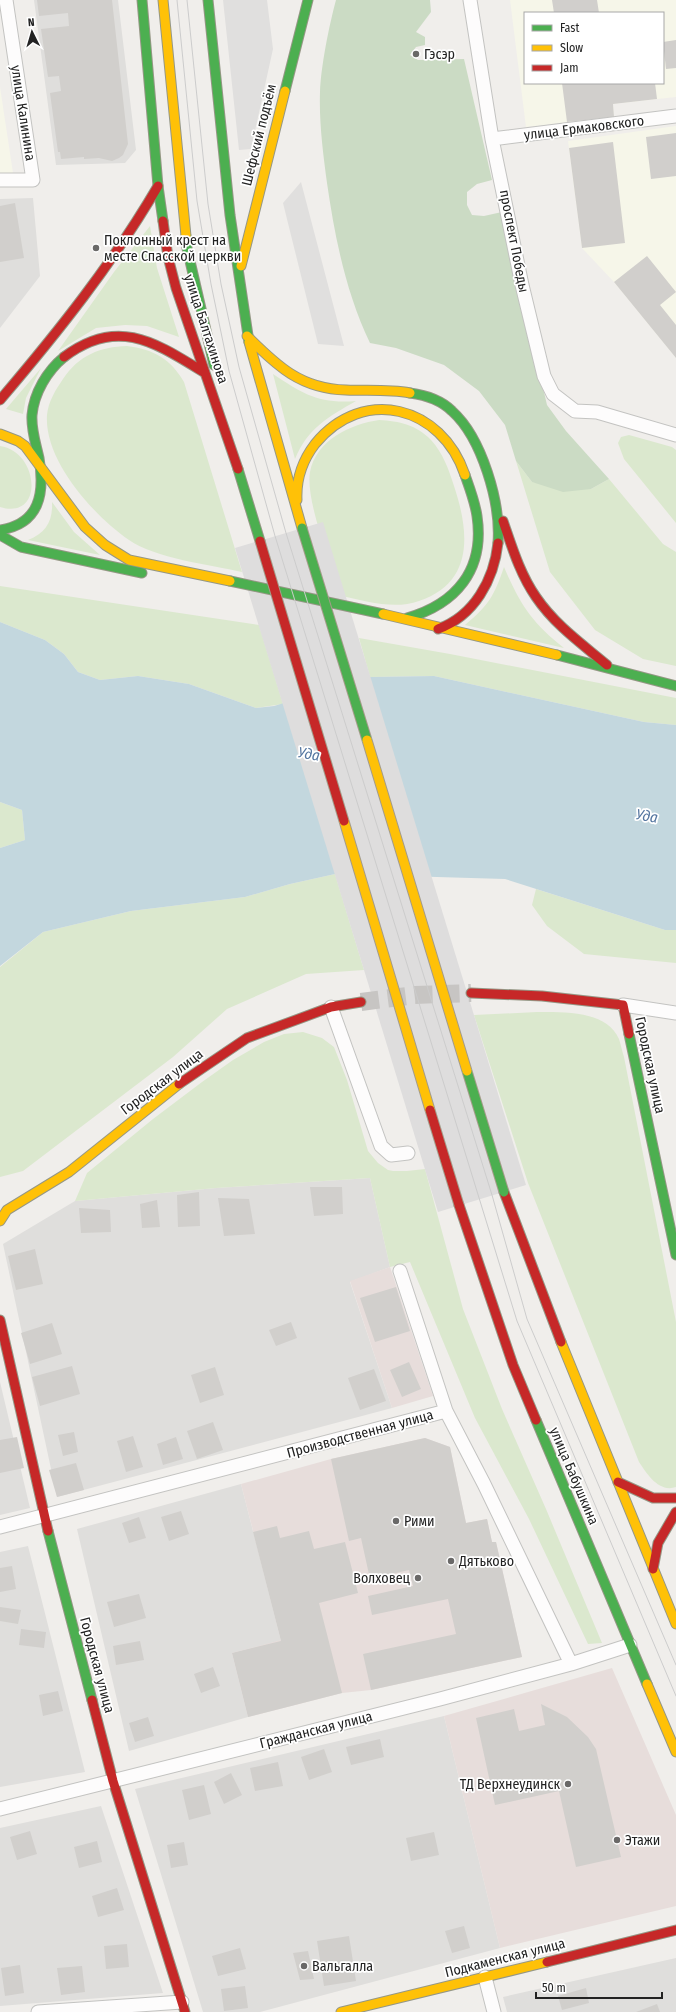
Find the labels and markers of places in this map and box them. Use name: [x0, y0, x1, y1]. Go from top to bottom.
place label: Гэсэр: [424, 46, 455, 63]
marker: Гэсэр: [411, 49, 421, 59]
place label: Поклонный крест на месте Спасской церкви: [104, 232, 241, 265]
marker: Поклонный крест на месте Спасской церкви: [91, 243, 101, 253]
place label: Рими: [404, 1513, 435, 1530]
marker: Рими: [391, 1516, 401, 1526]
place label: Дятьково: [458, 1553, 514, 1570]
marker: Дятьково: [446, 1556, 456, 1566]
place label: Волховец: [353, 1570, 411, 1587]
marker: Волховец: [413, 1573, 423, 1583]
place label: ТД Верхнеудинск: [460, 1776, 560, 1793]
marker: ТД Верхнеудинск: [563, 1779, 573, 1789]
place label: Этажи: [625, 1832, 660, 1849]
marker: Этажи: [612, 1835, 622, 1845]
place label: Вальгалла: [312, 1958, 373, 1975]
marker: Вальгалла: [299, 1961, 309, 1971]

